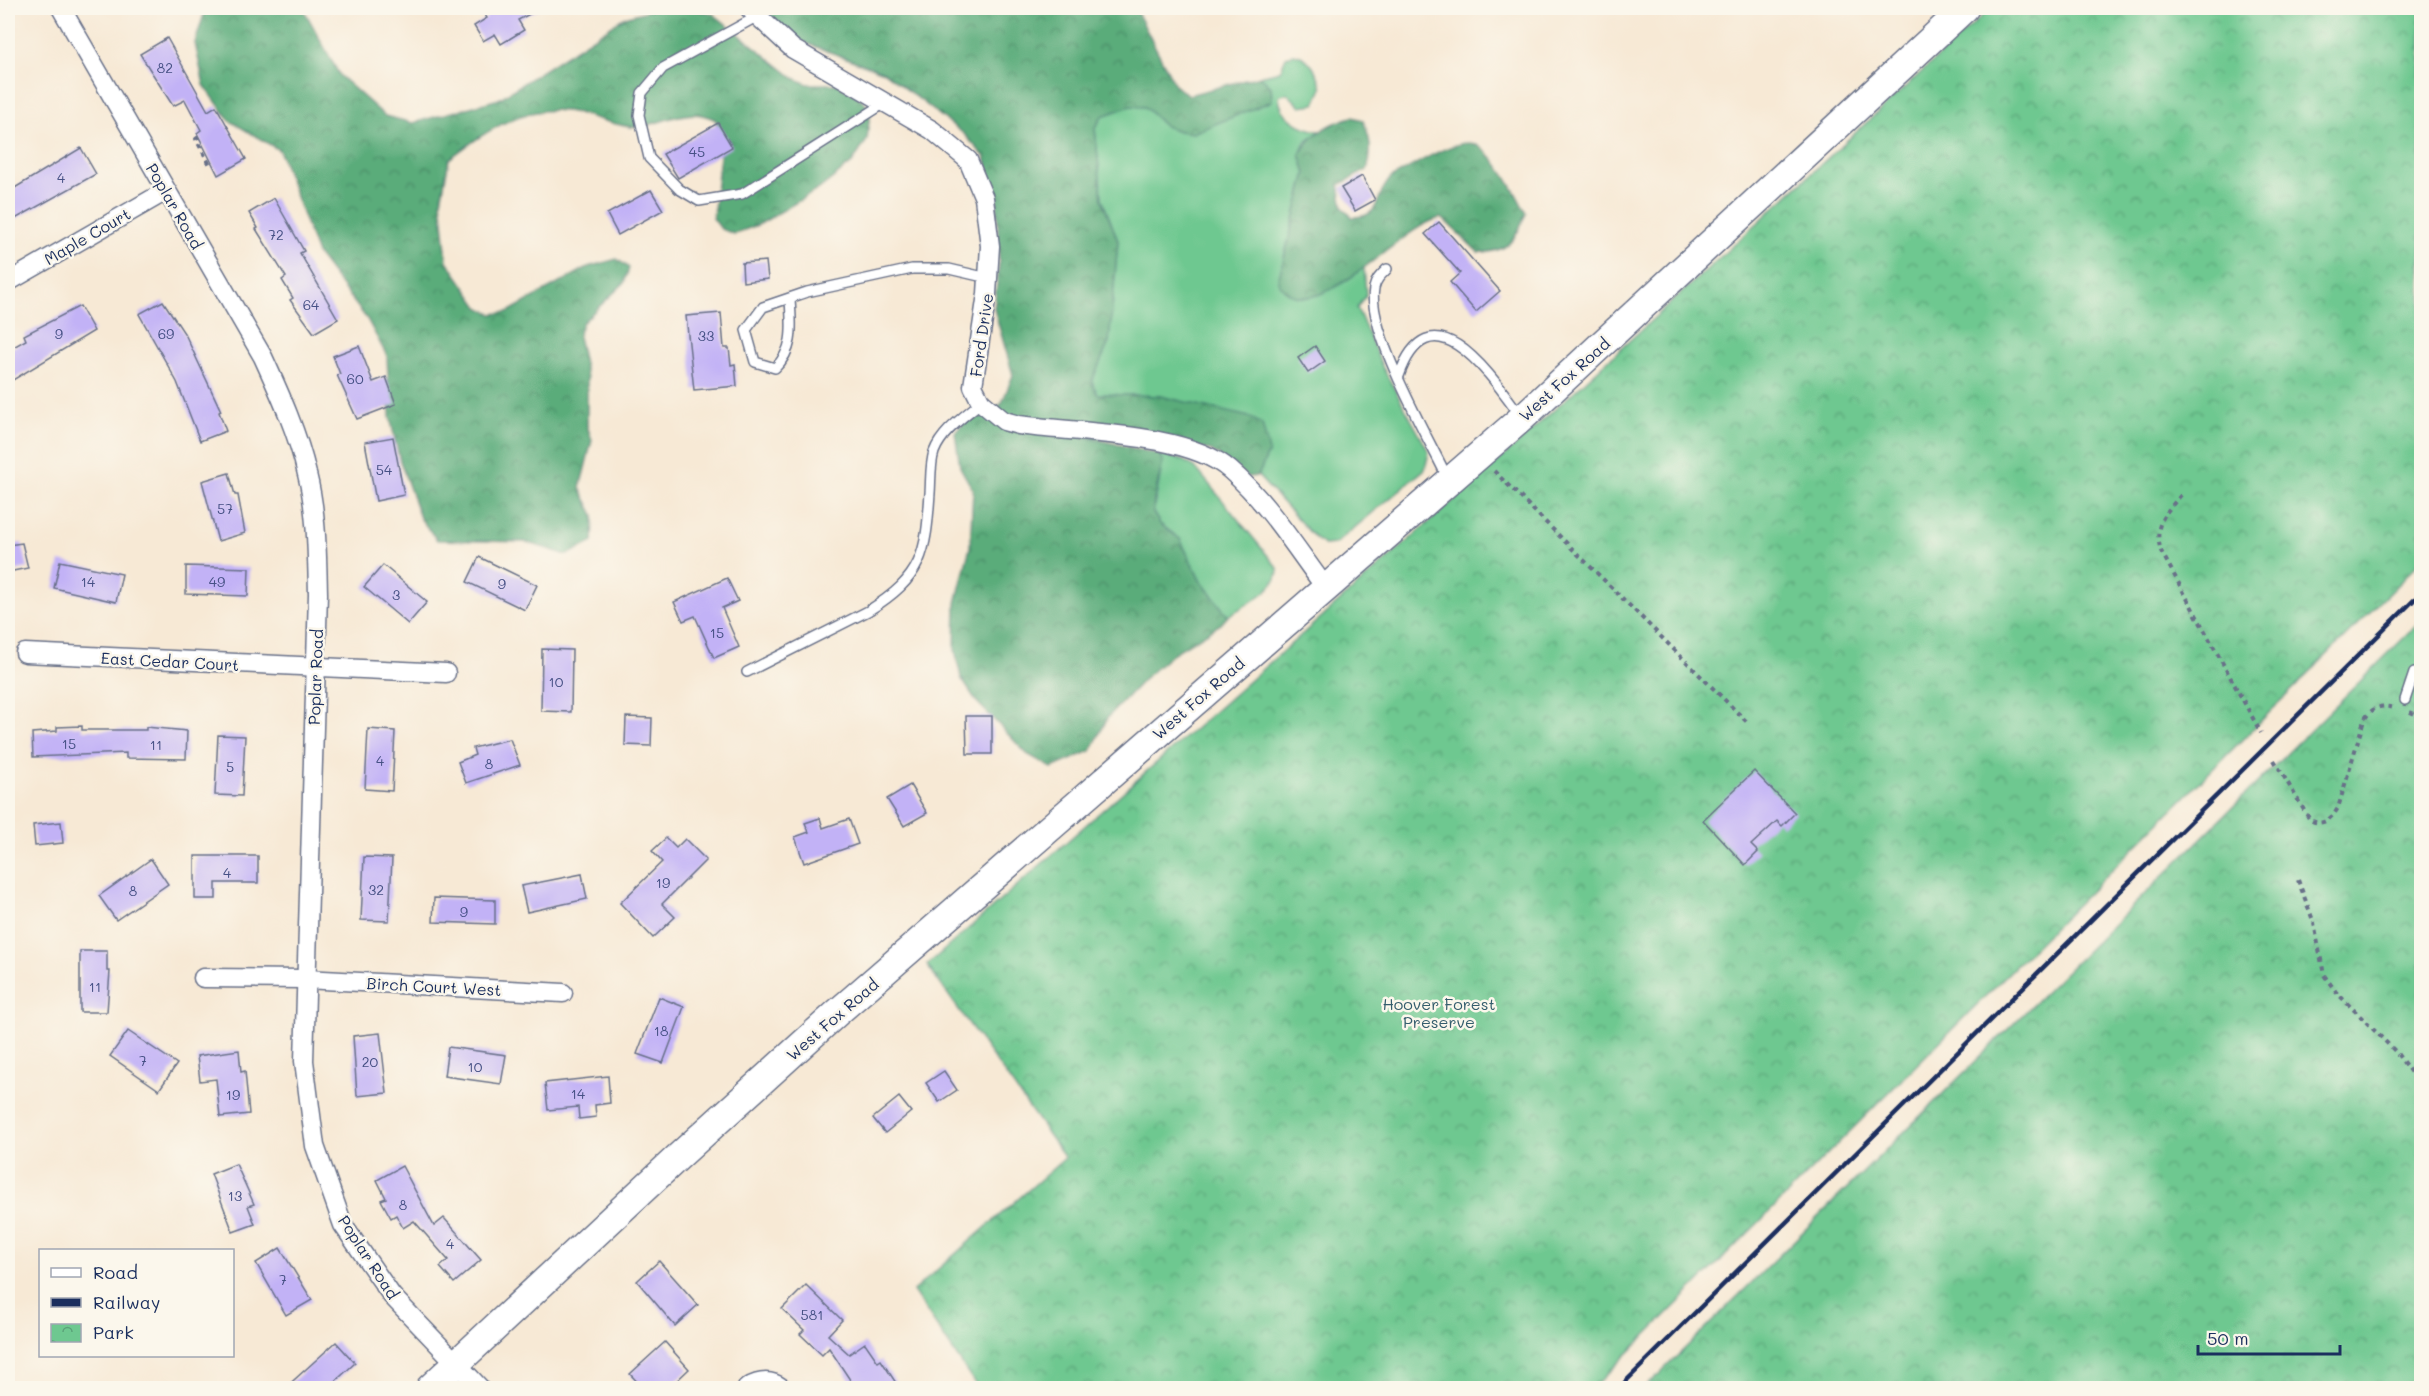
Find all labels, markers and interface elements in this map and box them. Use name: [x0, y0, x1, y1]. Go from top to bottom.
house number: 82: [157, 58, 173, 77]
house number: 45: [689, 142, 705, 161]
street label: Poplar Road: [142, 159, 208, 253]
house number: 4: [57, 168, 66, 187]
street label: Maple Court: [40, 203, 134, 269]
house number: 72: [268, 225, 284, 244]
street label: Ford Drive: [965, 292, 997, 378]
house number: 64: [303, 295, 320, 314]
house number: 9: [55, 324, 63, 343]
house number: 69: [158, 324, 174, 343]
house number: 33: [698, 326, 714, 345]
street label: West Fox Road: [1514, 333, 1614, 425]
house number: 60: [346, 369, 364, 388]
house number: 54: [376, 460, 393, 479]
house number: 57: [217, 499, 233, 518]
house number: 14: [81, 572, 96, 591]
house number: 49: [209, 572, 225, 591]
house number: 9: [498, 574, 506, 593]
house number: 3: [392, 585, 400, 604]
house number: 15: [710, 623, 724, 642]
street label: Poplar Road: [303, 629, 327, 725]
street label: East Cedar Court: [100, 647, 240, 675]
street label: West Fox Road: [1148, 652, 1248, 744]
house number: 10: [549, 672, 564, 691]
house number: 15: [62, 734, 76, 753]
house number: 11: [150, 735, 162, 754]
house number: 4: [376, 751, 385, 770]
house number: 8: [485, 754, 493, 773]
house number: 5: [226, 757, 234, 776]
house number: 4: [223, 863, 232, 882]
house number: 19: [656, 873, 670, 892]
house number: 32: [368, 880, 384, 899]
house number: 8: [129, 881, 137, 900]
house number: 9: [460, 902, 468, 921]
street label: Birch Court West: [366, 972, 502, 1000]
street label: West Fox Road: [782, 973, 882, 1065]
house number: 11: [89, 977, 101, 996]
park label: Hoover Forest Preserve: [1382, 993, 1496, 1032]
house number: 18: [654, 1021, 668, 1040]
house number: 7: [139, 1051, 147, 1070]
house number: 20: [362, 1052, 379, 1071]
house number: 10: [468, 1057, 483, 1076]
house number: 14: [571, 1084, 586, 1103]
house number: 19: [226, 1085, 240, 1104]
house number: 13: [228, 1186, 242, 1205]
house number: 8: [399, 1195, 407, 1214]
street label: Poplar Road: [334, 1211, 404, 1303]
house number: 4: [446, 1234, 455, 1253]
legend: [39, 1249, 234, 1357]
text: Road: [93, 1260, 138, 1284]
house number: 7: [279, 1270, 287, 1289]
text: Railway: [93, 1290, 160, 1314]
house number: 581: [801, 1305, 823, 1324]
scale bar: [2198, 1318, 2340, 1356]
text: Park: [93, 1320, 134, 1344]
text: 50 m: [2207, 1326, 2249, 1350]

